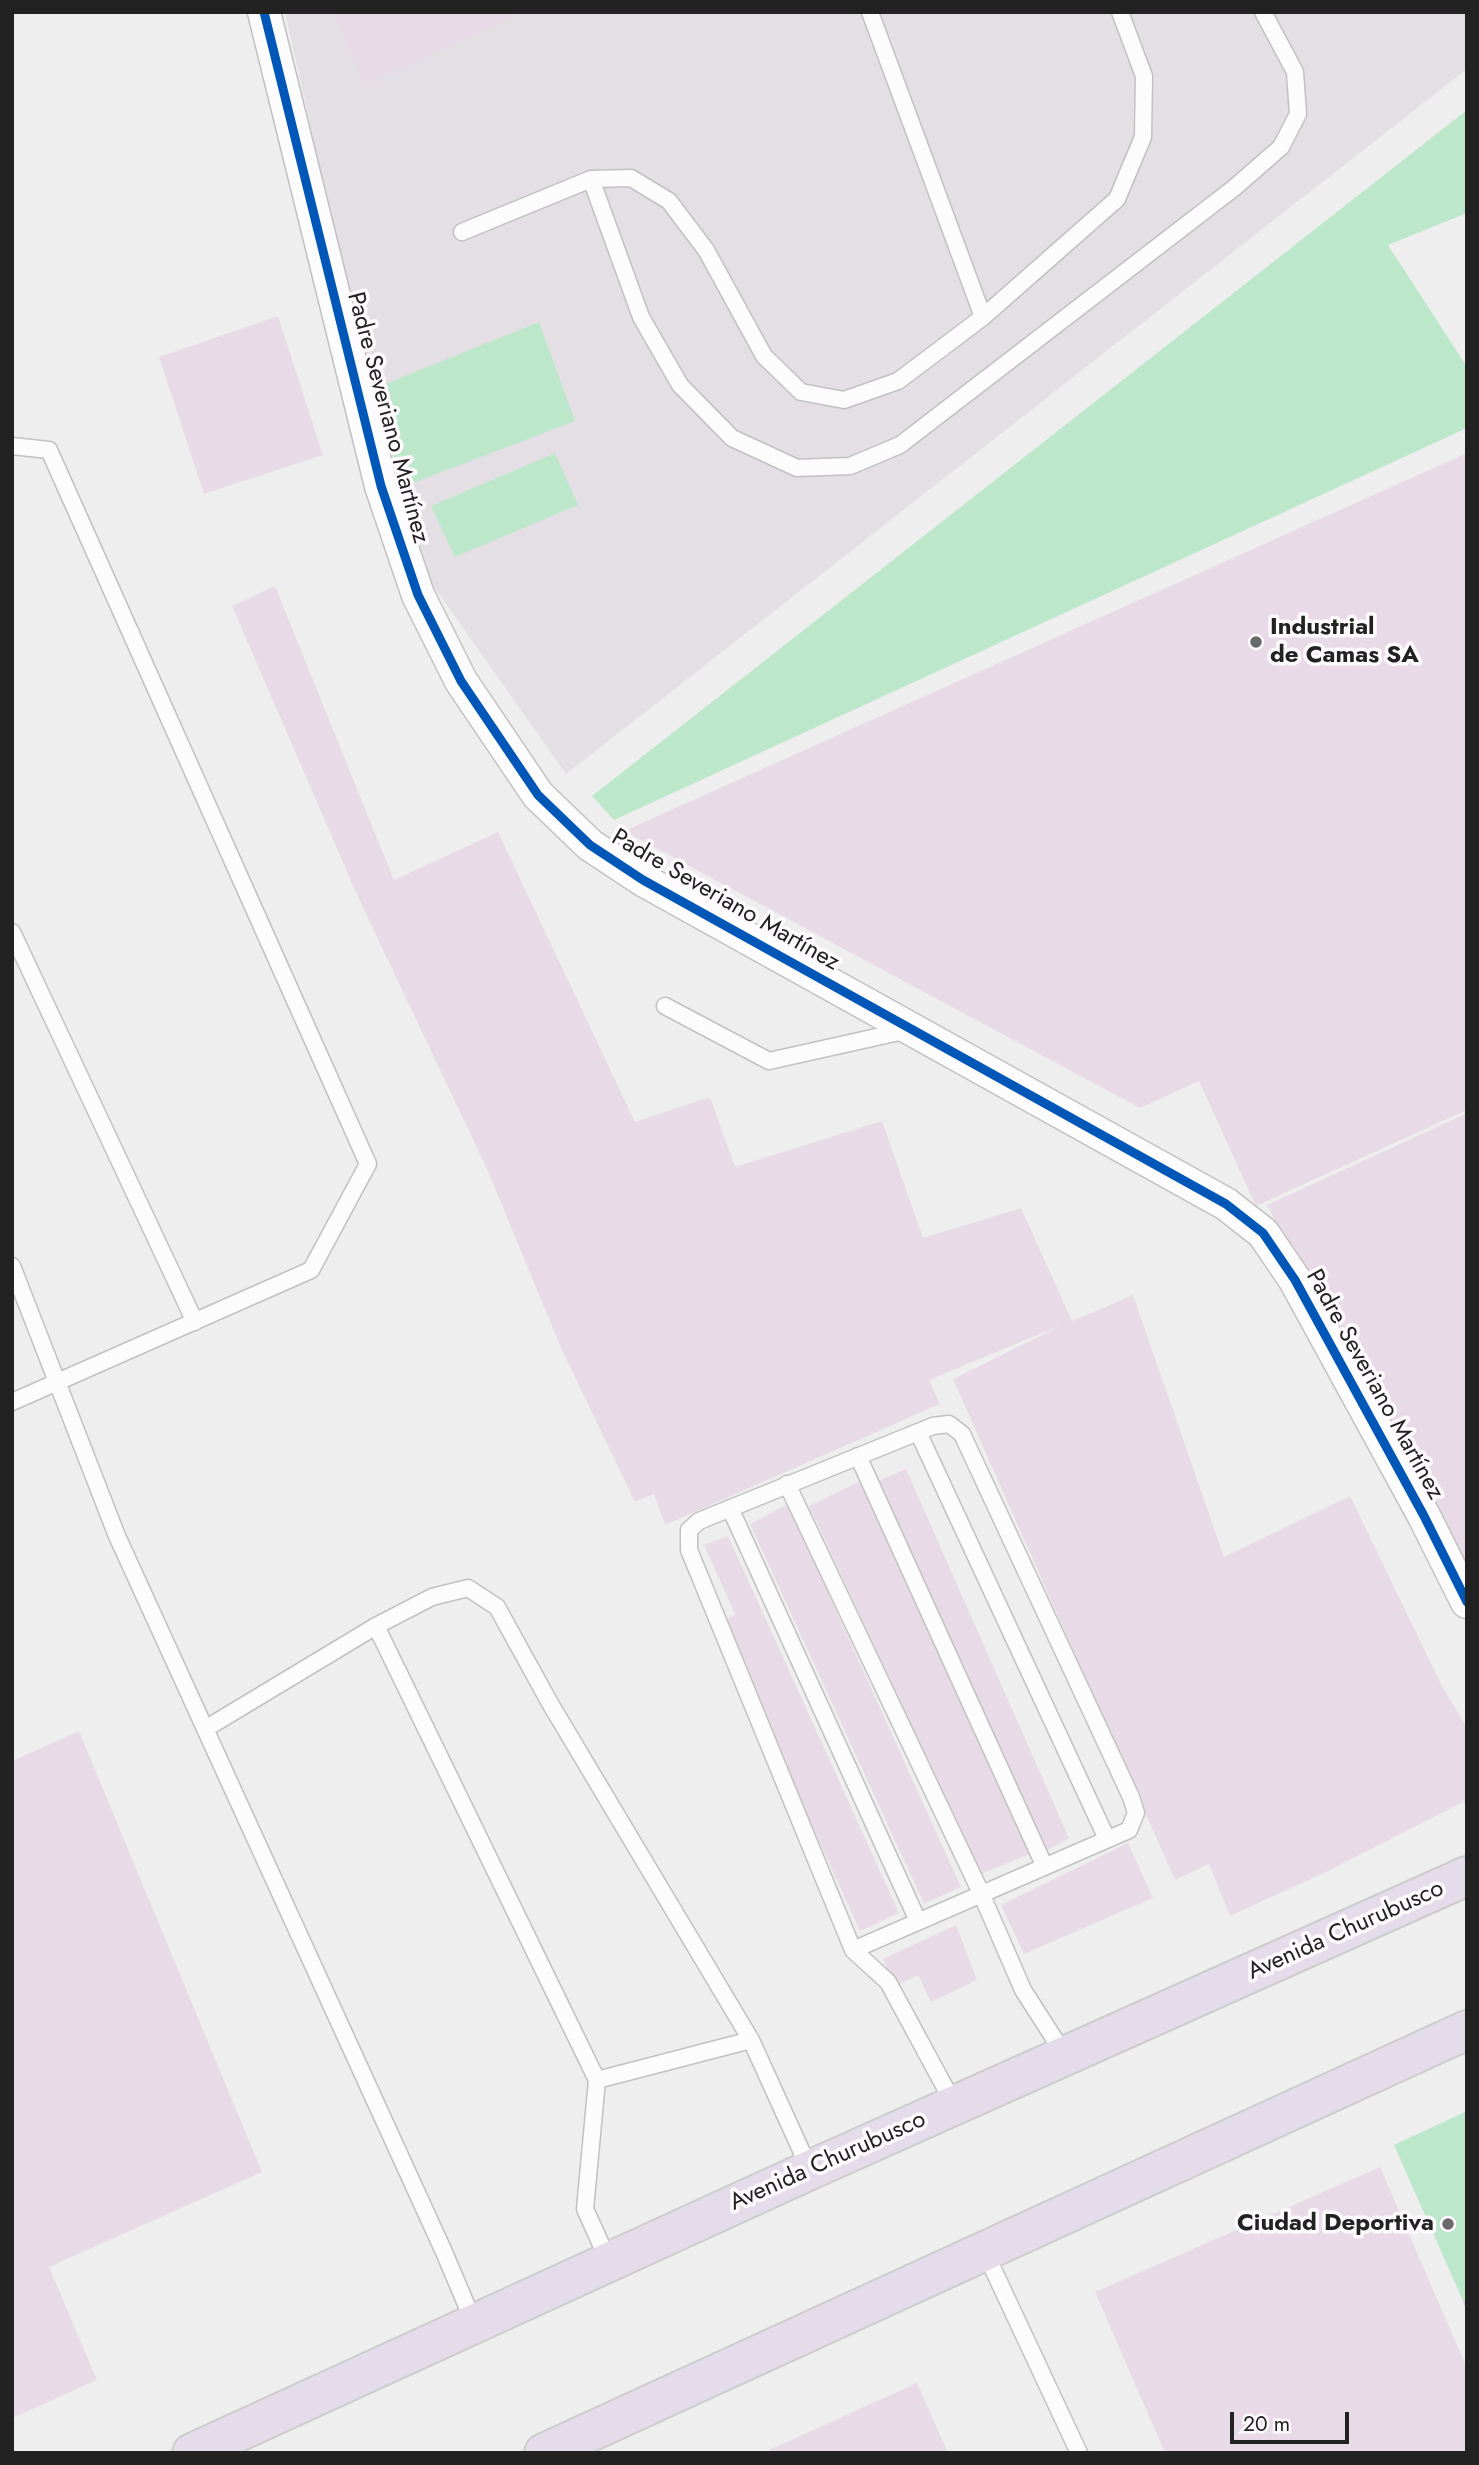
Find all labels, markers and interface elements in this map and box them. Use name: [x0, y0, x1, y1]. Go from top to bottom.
street label: Padre Severiano Martínez: [340, 289, 434, 547]
place label: Industrial de Camas SA: [1270, 614, 1419, 670]
marker: Industrial de Camas SA: [1248, 634, 1264, 650]
street label: Padre Severiano Martínez: [606, 824, 844, 978]
street label: Padre Severiano Martínez: [1299, 1265, 1449, 1505]
street label: Avenida Churubusco: [1244, 1875, 1448, 1987]
street label: Avenida Churubusco: [726, 2106, 930, 2218]
place label: Ciudad Deportiva: [1237, 2210, 1434, 2238]
marker: Ciudad Deportiva: [1440, 2216, 1456, 2232]
scale bar: [1234, 2398, 1353, 2442]
text: 20 m: [1243, 2409, 1290, 2439]

